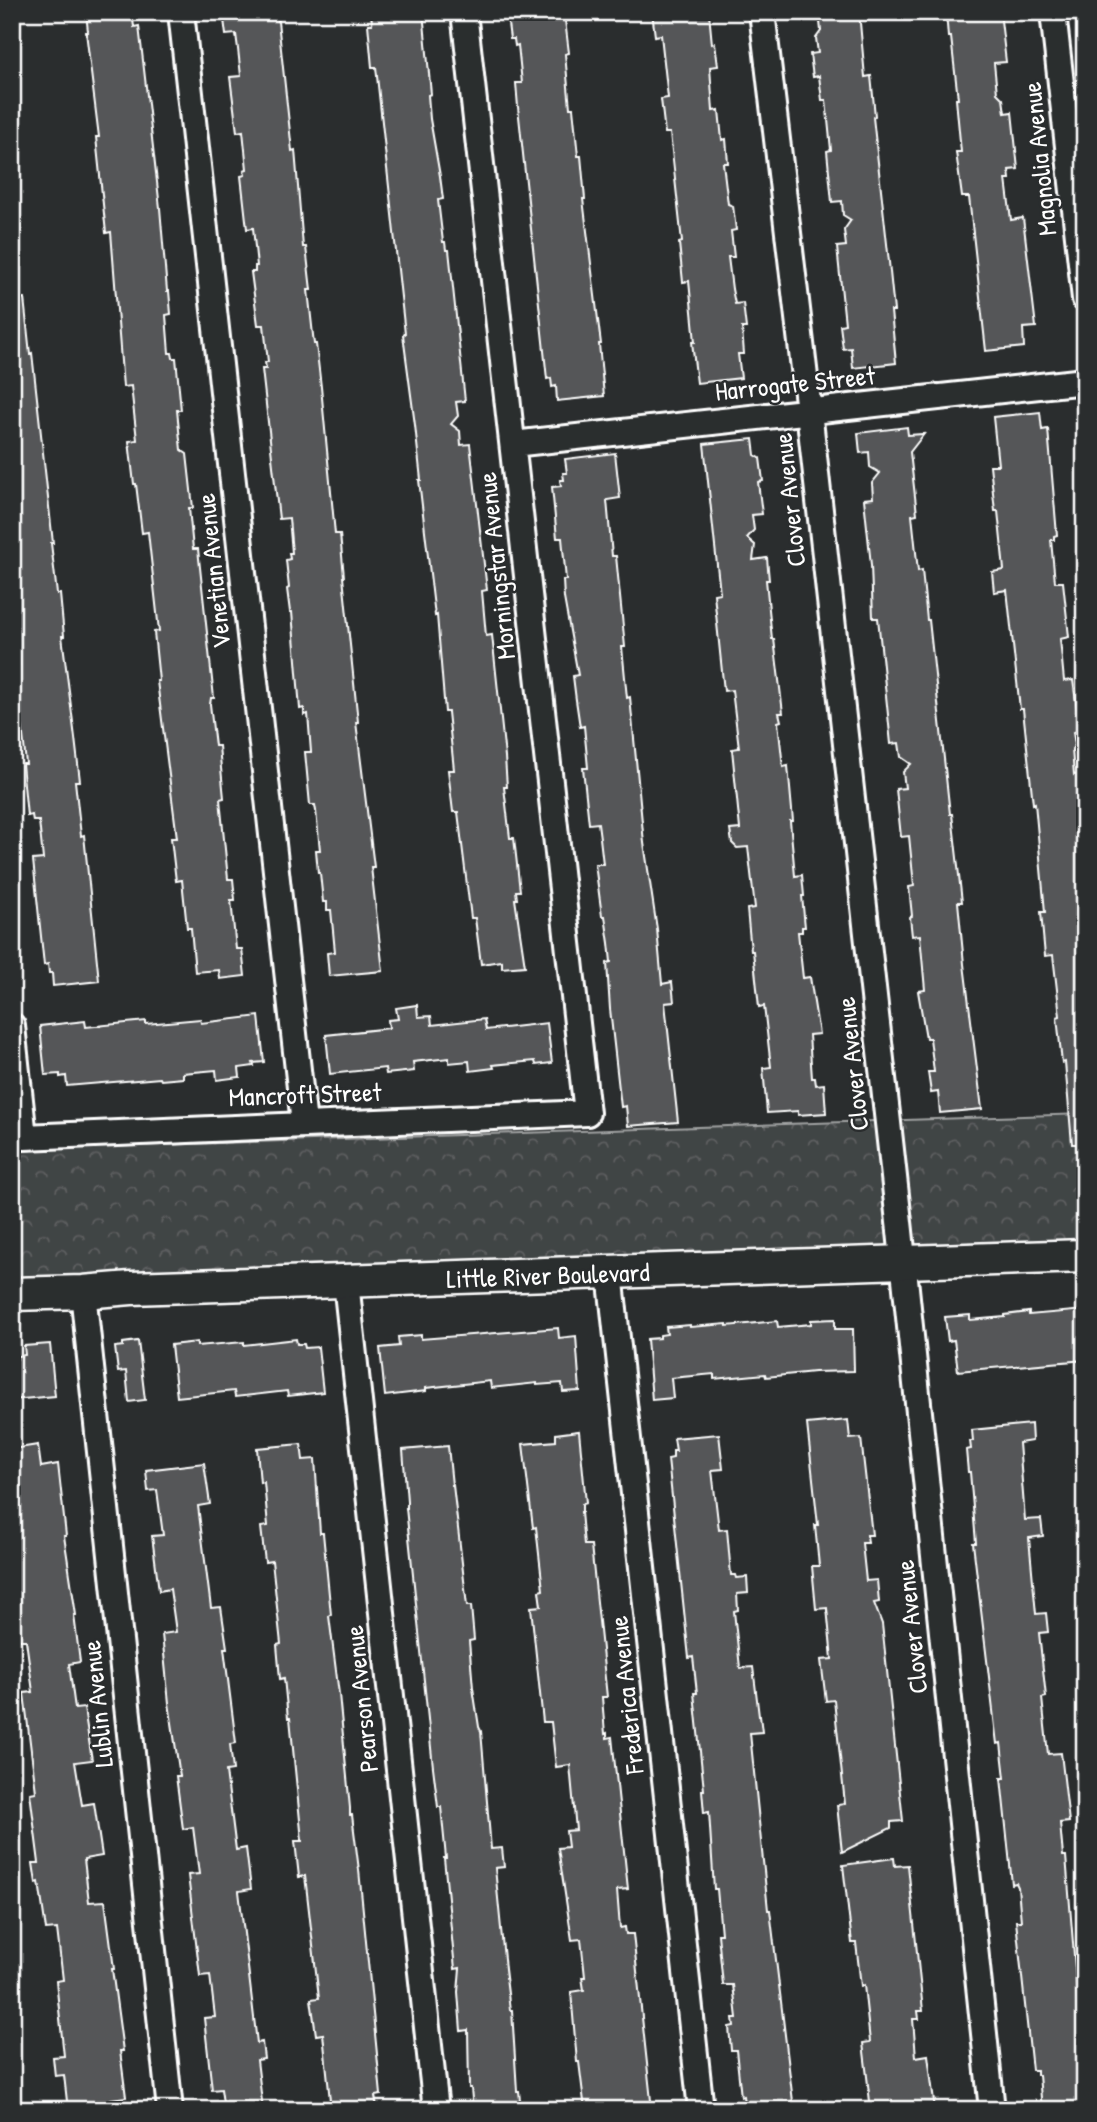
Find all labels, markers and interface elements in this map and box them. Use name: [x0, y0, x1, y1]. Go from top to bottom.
street label: Magnolia Avenue: [1014, 80, 1064, 238]
street label: Harrogate Street: [713, 357, 878, 409]
street label: Clover Avenue: [765, 431, 813, 569]
street label: Morningstar Avenue: [469, 471, 523, 661]
street label: Venetian Avenue: [187, 492, 239, 650]
street label: Clover Avenue: [828, 995, 876, 1133]
street label: Mancroft Street: [228, 1074, 383, 1114]
street label: Little River Boulevard: [446, 1254, 650, 1296]
street label: Clover Avenue: [887, 1558, 935, 1696]
street label: Frederica Avenue: [600, 1614, 652, 1777]
street label: Pearson Avenue: [336, 1624, 386, 1774]
street label: Lublin Avenue: [73, 1639, 121, 1769]

